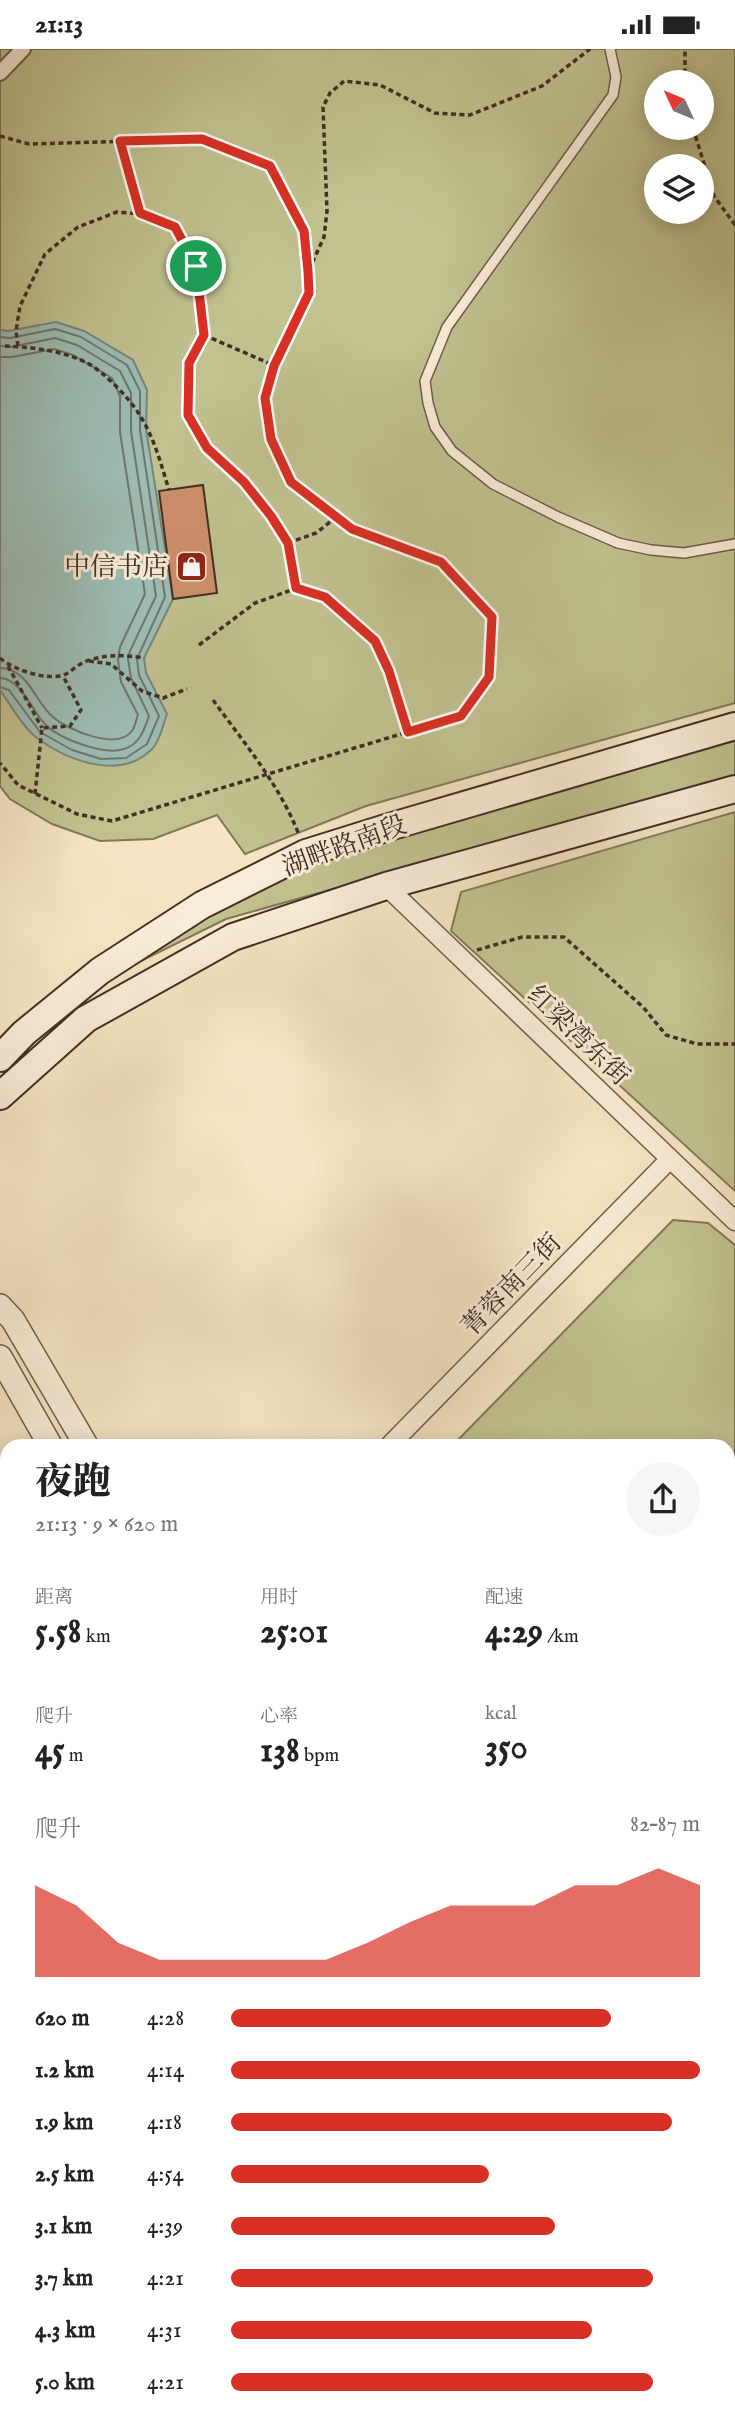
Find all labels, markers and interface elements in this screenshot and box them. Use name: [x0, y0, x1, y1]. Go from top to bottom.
text: 21:13: [35, 8, 83, 41]
north arrow: [644, 70, 714, 140]
map controls: [644, 70, 714, 224]
button: layers: [644, 154, 714, 224]
pin: [166, 236, 226, 296]
icon: arrive: [177, 247, 215, 285]
shop icon: 中信书店: [174, 549, 208, 583]
place label: 中信书店: [64, 551, 168, 584]
street label: 湖畔路南段: [278, 809, 411, 884]
street label: 红梁湾东街: [520, 979, 636, 1093]
street label: 菁蓉南三街: [455, 1227, 569, 1343]
text: 夜跑: [35, 1460, 111, 1508]
button: share: [626, 1462, 700, 1536]
text: 21:13 · 9 × 620 m: [35, 1510, 178, 1539]
text: 距离: [35, 1586, 73, 1610]
text: 用时: [260, 1586, 298, 1610]
text: 配速: [485, 1586, 523, 1610]
text: 5.58: [35, 1610, 82, 1655]
text: 25:01: [260, 1610, 328, 1655]
text: 4:29: [485, 1610, 543, 1655]
text: km: [82, 1625, 111, 1649]
text: /km: [543, 1625, 579, 1649]
text: kcal: [485, 1702, 517, 1726]
text: 爬升: [35, 1705, 73, 1729]
text: 心率: [260, 1705, 298, 1729]
text: 350: [485, 1726, 528, 1771]
text: 45: [35, 1729, 65, 1774]
text: 138: [260, 1729, 300, 1774]
text: m: [65, 1744, 84, 1768]
text: bpm: [300, 1744, 339, 1768]
text: 82–87 m: [630, 1810, 700, 1839]
text: 爬升: [35, 1815, 81, 1844]
text: 620 m: [35, 2004, 90, 2033]
text: 4:28: [147, 2004, 184, 2033]
text: 1.2 km: [35, 2056, 94, 2085]
text: 4:14: [147, 2056, 184, 2085]
text: 1.9 km: [35, 2108, 94, 2137]
text: 4:18: [147, 2108, 182, 2137]
text: 2.5 km: [35, 2160, 94, 2189]
text: 4:54: [147, 2160, 184, 2189]
text: 3.1 km: [35, 2212, 92, 2241]
text: 4:39: [147, 2212, 183, 2241]
text: 3.7 km: [35, 2264, 93, 2293]
text: 4:21: [147, 2264, 184, 2293]
text: 4.3 km: [35, 2316, 95, 2345]
text: 4:31: [147, 2316, 182, 2345]
text: 5.0 km: [35, 2368, 95, 2397]
text: 4:21: [147, 2368, 184, 2397]

